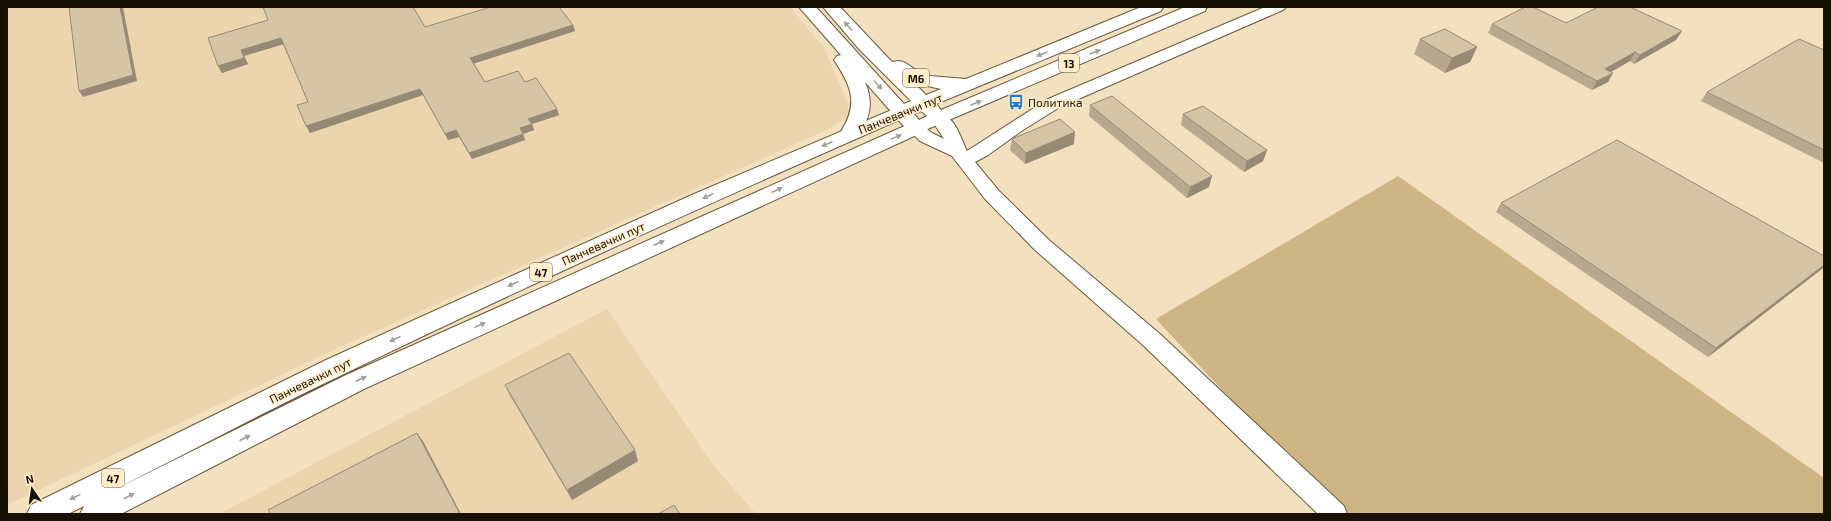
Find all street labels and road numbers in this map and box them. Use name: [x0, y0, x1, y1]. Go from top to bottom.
road number: 13: [1059, 54, 1079, 72]
road number: M6: [903, 69, 929, 87]
street label: Панчевачки пут: [856, 90, 945, 137]
street label: Панчевачки пут: [559, 218, 647, 269]
road number: 47: [530, 263, 552, 281]
street label: Панчевачки пут: [267, 354, 354, 407]
road number: 47: [102, 469, 124, 487]

